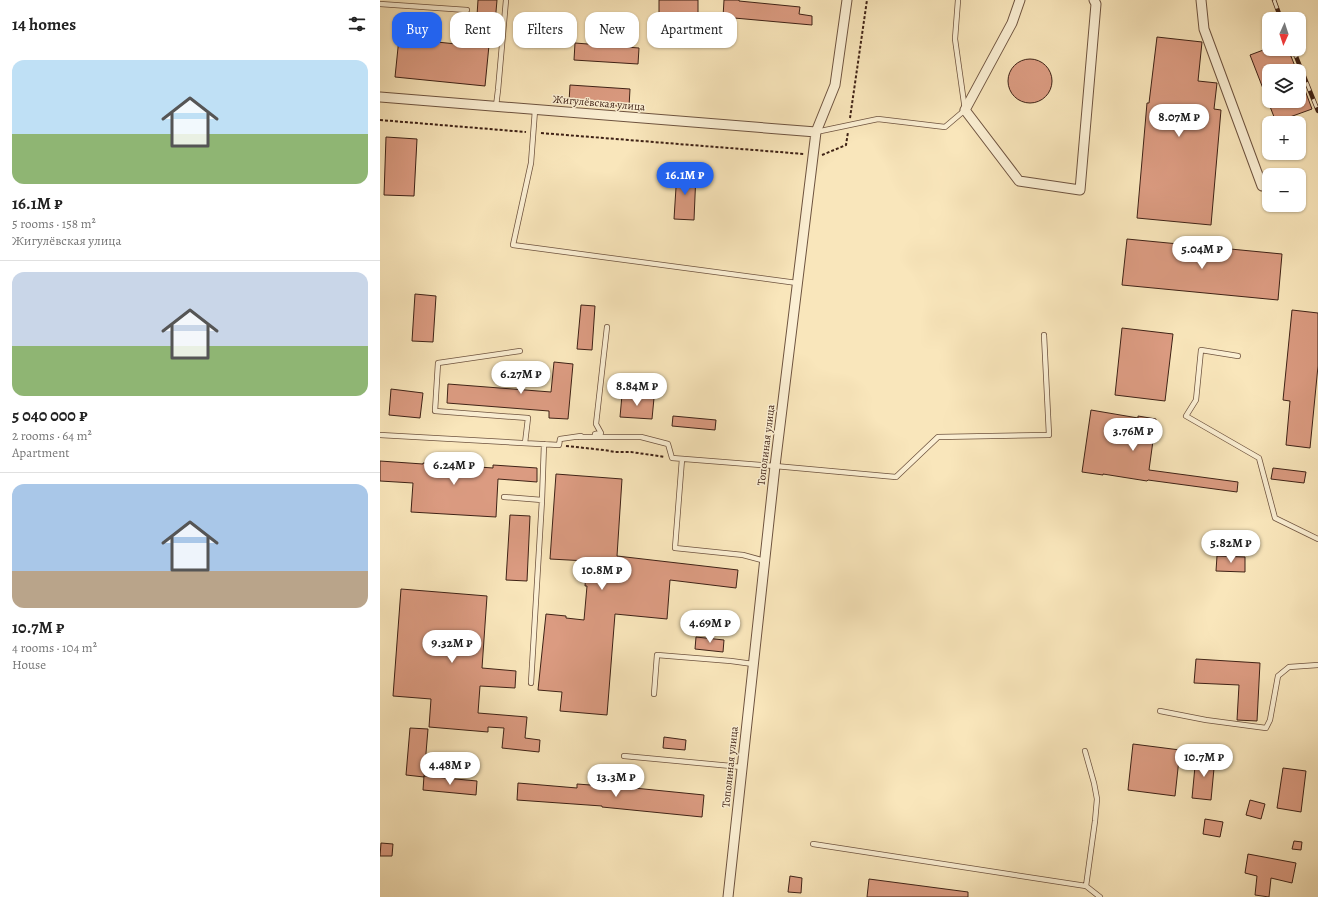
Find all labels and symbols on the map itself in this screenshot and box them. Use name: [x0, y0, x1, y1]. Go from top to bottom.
north arrow: [1262, 12, 1306, 56]
street label: Жигулёвская улица: [552, 91, 647, 115]
pin: 8.07M ₽: [1142, 104, 1216, 138]
pin: 16.1M ₽: [648, 162, 722, 196]
pin: 5.04M ₽: [1165, 236, 1239, 270]
pin: 6.27M ₽: [484, 361, 558, 395]
pin: 8.84M ₽: [600, 373, 674, 407]
street label: Тополиная улица: [754, 403, 779, 486]
pin: 3.76M ₽: [1096, 418, 1170, 452]
pin: 6.24M ₽: [417, 452, 491, 486]
pin: 5.82M ₽: [1194, 530, 1268, 564]
pin: 10.8M ₽: [565, 557, 639, 591]
pin: 4.69M ₽: [673, 610, 747, 644]
pin: 9.32M ₽: [415, 630, 489, 664]
street label: Тополиная улица: [718, 725, 742, 808]
pin: 10.7M ₽: [1167, 744, 1241, 778]
pin: 4.48M ₽: [413, 752, 487, 786]
pin: 13.3M ₽: [579, 764, 653, 798]

